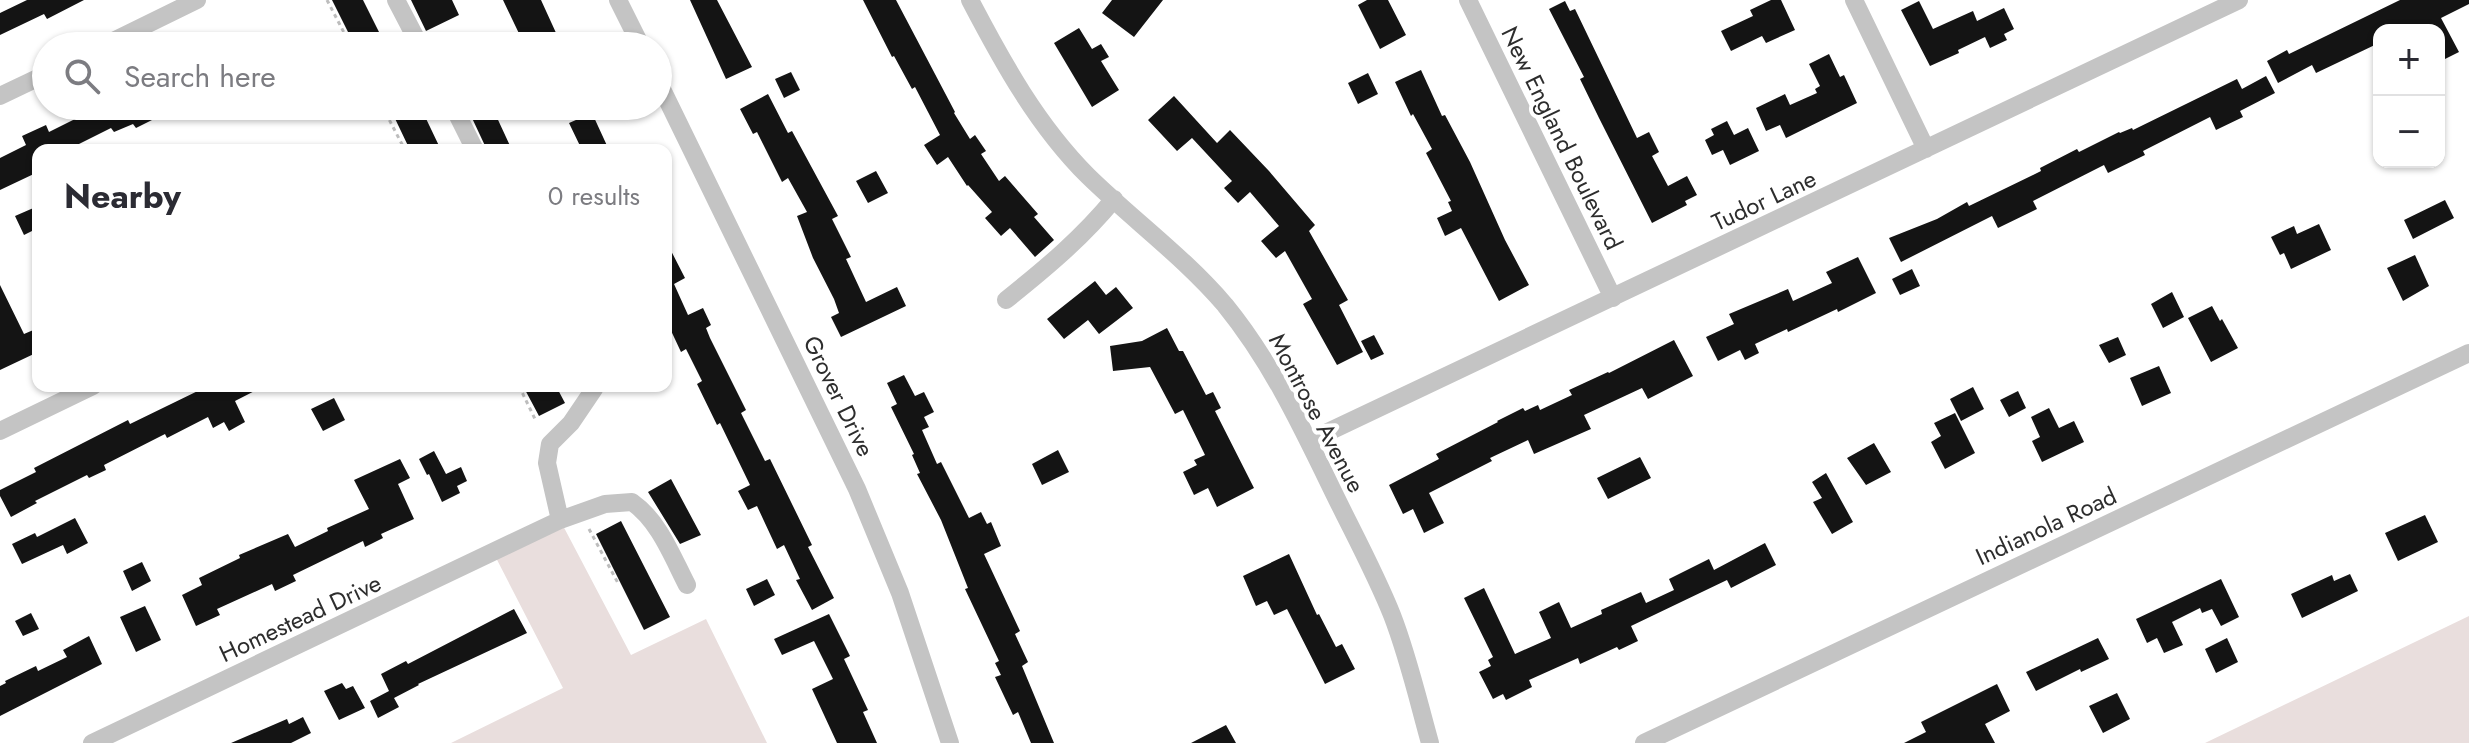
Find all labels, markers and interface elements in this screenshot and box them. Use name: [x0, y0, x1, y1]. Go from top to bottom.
street label: New England Boulevard: [1493, 20, 1631, 256]
map controls: [2373, 24, 2445, 168]
button: +: [2373, 24, 2445, 96]
search box: [32, 32, 672, 120]
icon: search: [60, 54, 104, 98]
text: Search here: [124, 55, 276, 98]
button: −: [2373, 96, 2445, 168]
street label: Tudor Lane: [1706, 161, 1822, 239]
text: Nearby: [64, 172, 181, 221]
text: 0 results: [548, 177, 640, 215]
street label: Montrose Avenue: [1260, 327, 1374, 499]
street label: Grover Drive: [795, 330, 883, 462]
street label: Indianola Road: [1970, 478, 2122, 574]
street label: Homestead Drive: [213, 565, 387, 671]

